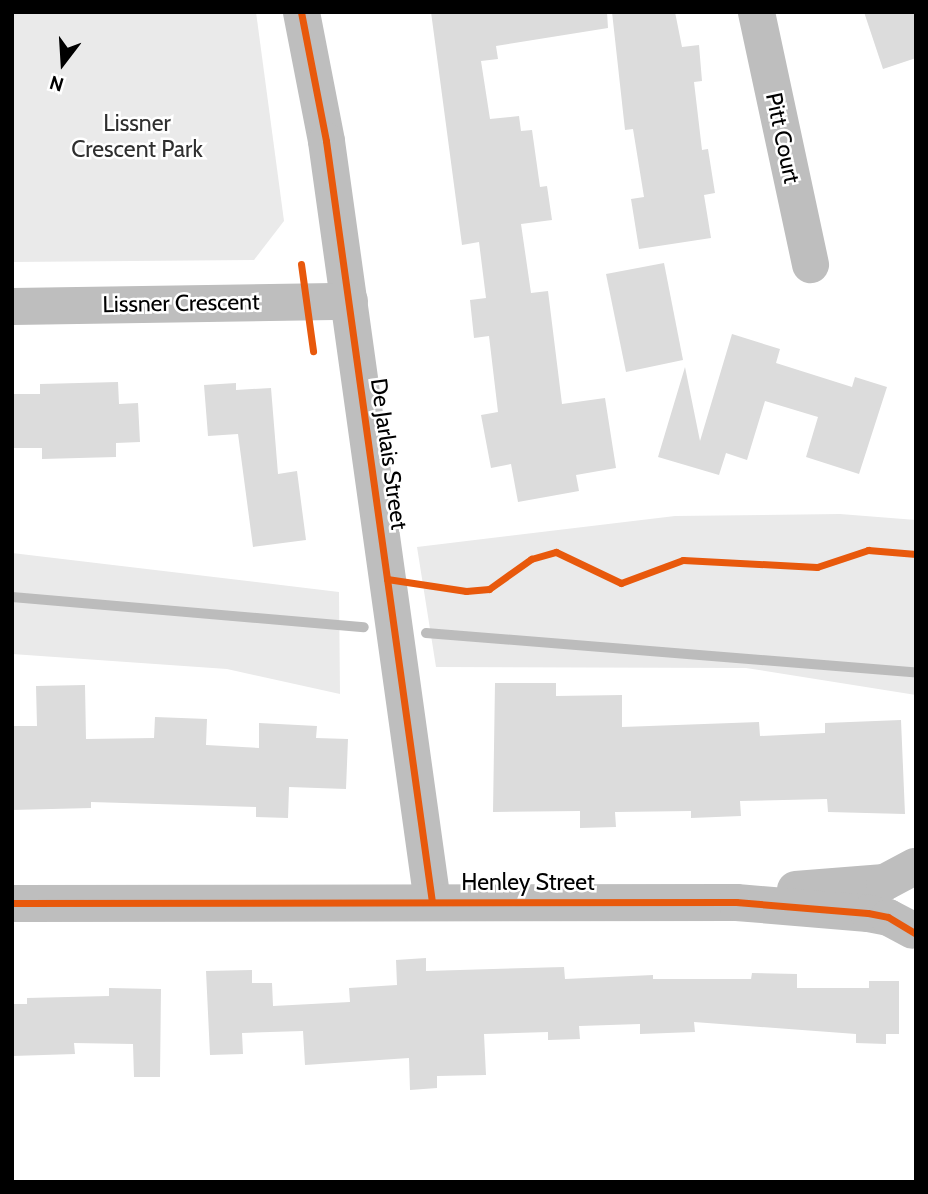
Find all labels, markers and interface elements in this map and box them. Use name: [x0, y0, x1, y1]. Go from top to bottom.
north arrow: [28, 28, 98, 98]
text: N: [47, 71, 67, 97]
street label: Pitt Court: [760, 90, 806, 186]
park label: Lissner Crescent Park: [71, 109, 203, 163]
street label: Lissner Crescent: [102, 288, 260, 318]
street label: De Jarlais Street: [365, 377, 413, 531]
street label: Henley Street: [461, 868, 595, 896]

